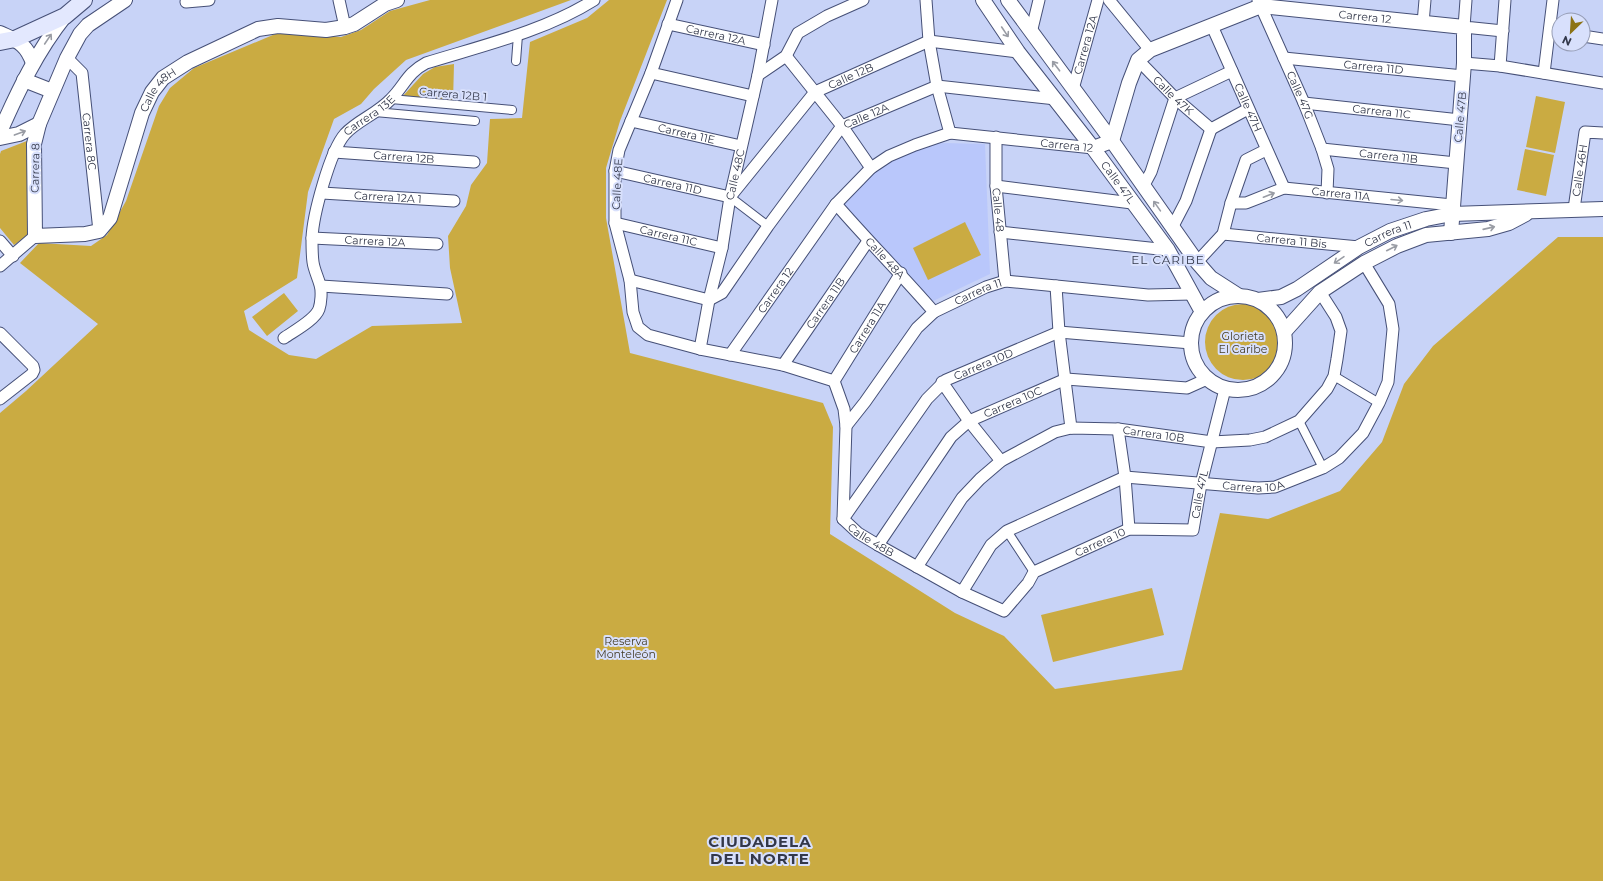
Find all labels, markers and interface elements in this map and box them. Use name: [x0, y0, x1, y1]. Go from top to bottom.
street label: Carrera 12: [1338, 7, 1392, 26]
north arrow: [1551, 12, 1591, 52]
street label: Carrera 12A: [1070, 13, 1100, 76]
street label: Carrera 12A: [685, 21, 747, 48]
one-way arrow: [1001, 26, 1009, 38]
one-way arrow: [44, 33, 52, 44]
text: N: [1560, 33, 1574, 49]
street label: Carrera 11D: [1343, 57, 1404, 77]
street label: Calle 12B: [826, 60, 875, 92]
one-way arrow: [1052, 61, 1060, 72]
street label: Calle 48H: [137, 65, 179, 114]
street label: Calle 47G: [1284, 69, 1317, 121]
street label: Calle 47K: [1150, 73, 1197, 118]
street label: Calle 47H: [1231, 81, 1265, 134]
street label: Carrera 12B 1: [418, 84, 488, 104]
street label: Calle 47B: [1451, 91, 1469, 143]
street label: Carrera 13E: [340, 92, 398, 139]
street label: Calle 12A: [841, 100, 891, 132]
street label: Carrera 11C: [1352, 101, 1412, 122]
street label: Carrera 8C: [79, 112, 99, 171]
street label: Carrera 11E: [657, 120, 716, 147]
one-way arrow: [13, 128, 25, 136]
street label: Carrera 12: [1040, 136, 1094, 155]
street label: Carrera 8: [28, 143, 42, 193]
street label: Calle 46H: [1569, 143, 1590, 197]
street label: Carrera 11B: [1359, 146, 1419, 166]
street label: Carrera 12B: [373, 148, 435, 166]
street label: Calle 48C: [723, 148, 748, 202]
street label: Calle 48E: [609, 158, 625, 210]
street label: Calle 47L: [1098, 158, 1139, 207]
street label: Carrera 11D: [642, 171, 703, 197]
street label: Carrera 11A: [1311, 184, 1371, 204]
street label: Calle 48: [989, 187, 1007, 233]
street label: Carrera 12A 1: [354, 188, 422, 206]
one-way arrow: [1262, 190, 1274, 198]
one-way arrow: [1390, 196, 1403, 203]
one-way arrow: [1153, 201, 1161, 212]
street label: Carrera 11: [1362, 217, 1414, 250]
street label: Carrera 11C: [638, 222, 699, 249]
one-way arrow: [1483, 224, 1496, 232]
street label: Carrera 11 Bis: [1256, 230, 1328, 251]
street label: Carrera 12A: [344, 233, 406, 249]
street label: Calle 48A: [862, 234, 908, 282]
one-way arrow: [1386, 244, 1398, 251]
district label: EL CARIBE: [1131, 252, 1205, 267]
one-way arrow: [1333, 257, 1345, 265]
street label: Carrera 12: [754, 265, 796, 316]
street label: Carrera 11B: [803, 275, 848, 331]
street label: Carrera 11: [952, 275, 1004, 308]
street label: Carrera 11A: [846, 299, 889, 356]
park label: Glorieta El Caribe: [1219, 329, 1268, 356]
street label: Carrera 10D: [952, 345, 1015, 383]
street label: Carrera 10C: [981, 383, 1044, 421]
street label: Carrera 10B: [1122, 423, 1186, 445]
street label: Calle 47L: [1188, 468, 1211, 520]
street label: Carrera 10A: [1222, 477, 1286, 495]
street label: Calle 48B: [845, 520, 897, 560]
street label: Carrera 10: [1073, 525, 1128, 560]
park label: Reserva Monteleón: [596, 634, 656, 661]
district label: CIUDADELA DEL NORTE: [708, 832, 812, 868]

